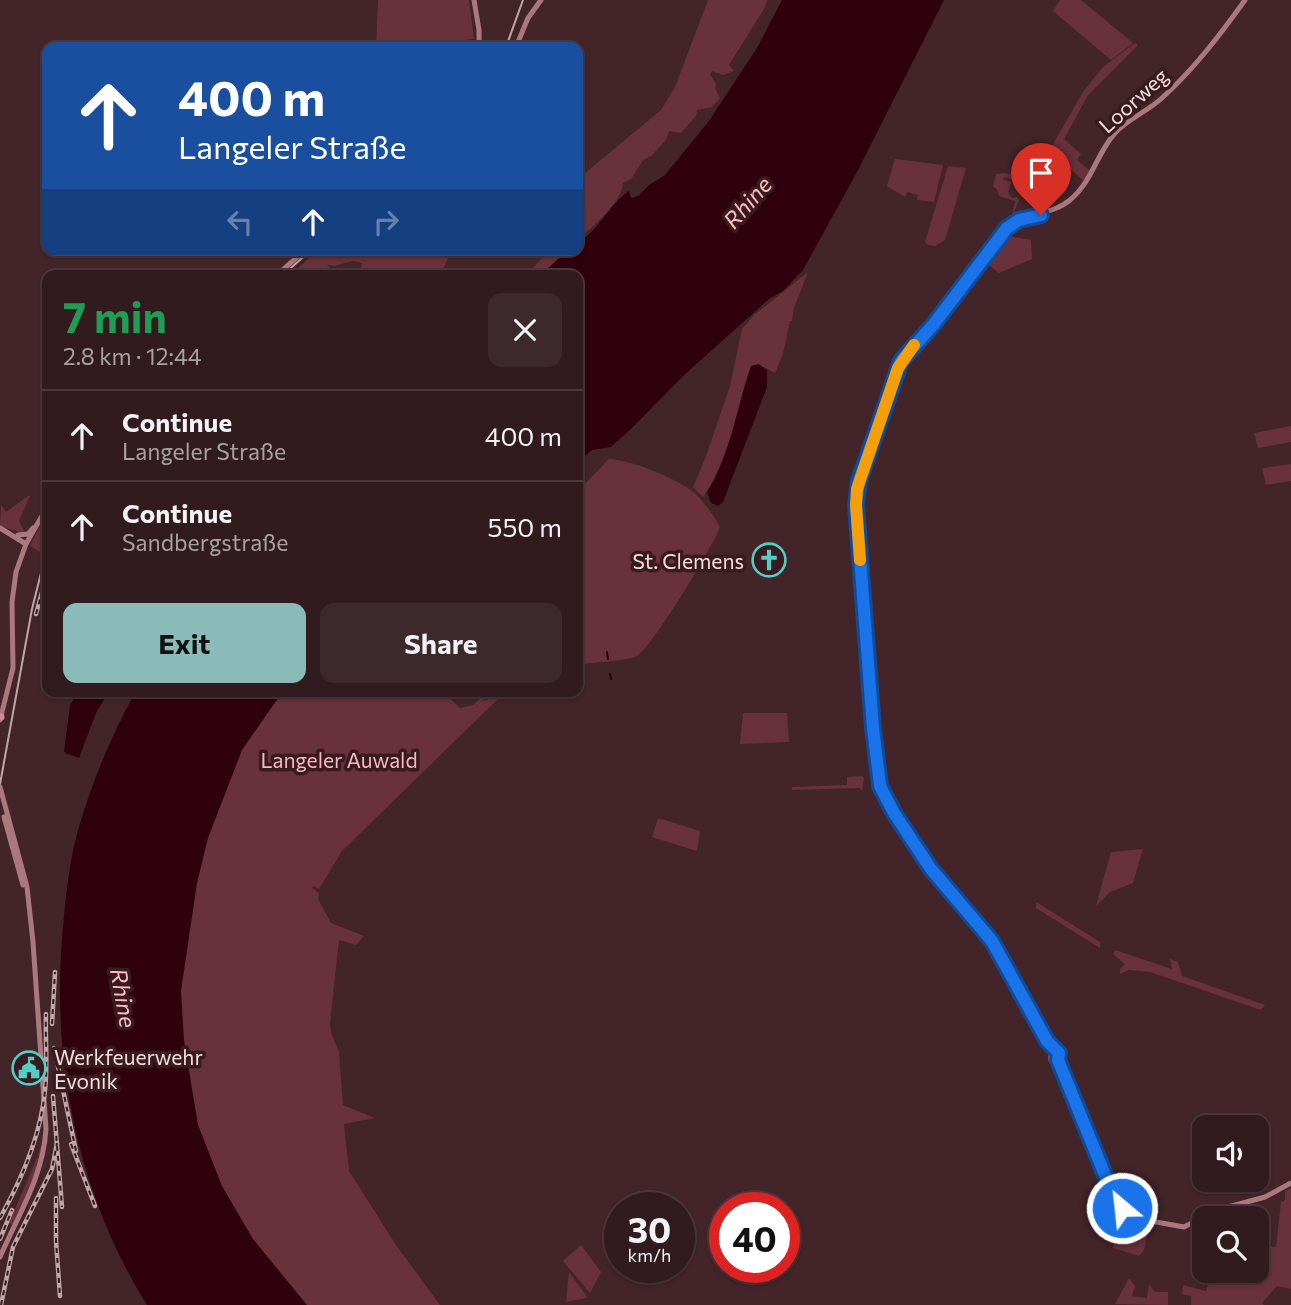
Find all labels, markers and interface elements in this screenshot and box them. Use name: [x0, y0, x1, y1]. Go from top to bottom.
street label: Loorweg: [1093, 62, 1173, 138]
text: 400 m: [178, 66, 325, 126]
icon: ahead: [63, 70, 154, 161]
text: Langeler Straße: [178, 126, 406, 166]
pin: [1011, 143, 1071, 215]
icon: arrive: [1022, 154, 1060, 192]
water label: Rhine: [717, 170, 777, 234]
icon: left: [221, 203, 259, 241]
icon: ahead: [294, 203, 332, 241]
icon: right: [367, 203, 405, 241]
text: 7 min: [63, 290, 167, 342]
button: close: [488, 293, 562, 367]
text: 2.8 km · 12:44: [63, 342, 202, 370]
text: Continue: [122, 406, 232, 437]
icon: ahead: [63, 417, 101, 455]
text: 400 m: [485, 420, 562, 451]
text: Langeler Straße: [122, 437, 286, 465]
text: Continue: [122, 497, 232, 528]
icon: ahead: [63, 508, 101, 546]
text: 550 m: [487, 511, 562, 542]
text: Sandbergstraße: [122, 528, 288, 556]
church icon: St. Clemens: [750, 541, 788, 579]
place label: St. Clemens: [633, 548, 744, 573]
button: Exit: [63, 603, 306, 683]
button: Share: [320, 603, 562, 683]
park label: Langeler Auwald: [260, 747, 418, 772]
water label: Rhine: [105, 966, 143, 1030]
place label: Werkfeuerwehr Evonik: [54, 1044, 203, 1093]
public building icon: Werkfeuerwehr Evonik: [10, 1049, 48, 1087]
map controls: [1192, 1115, 1269, 1283]
button: sound: [1192, 1115, 1269, 1192]
position arrow: [1085, 1171, 1159, 1245]
speed limit sign: 40: [709, 1192, 800, 1283]
button: search: [1192, 1206, 1269, 1283]
text: 30: [628, 1207, 671, 1250]
text: km/h: [628, 1244, 671, 1266]

